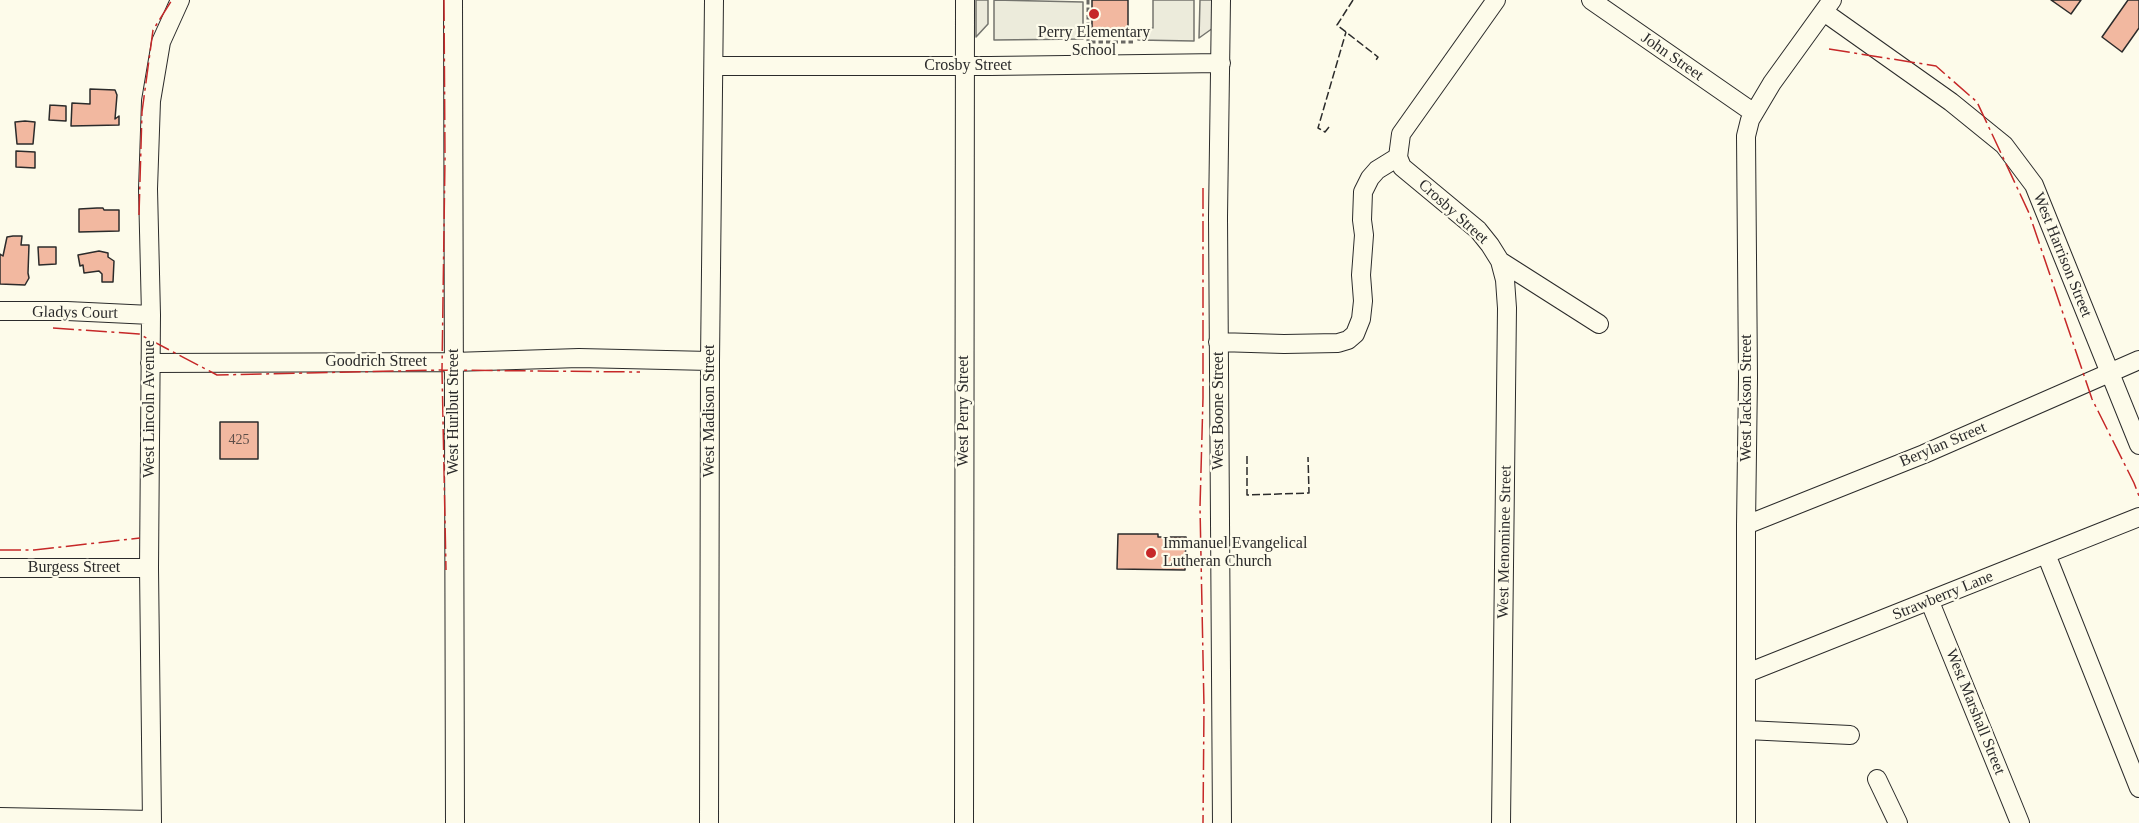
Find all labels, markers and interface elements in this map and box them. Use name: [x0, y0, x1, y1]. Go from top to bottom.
marker: Perry Elementary School: [1087, 7, 1101, 21]
place label: Perry Elementary School: [1038, 23, 1150, 61]
street label: John Street: [1637, 29, 1707, 85]
street label: Crosby Street: [924, 56, 1012, 76]
street label: Crosby Street: [1414, 176, 1492, 248]
street label: West Harrison Street: [2028, 190, 2096, 320]
street label: Gladys Court: [32, 303, 118, 323]
street label: West Jackson Street: [1737, 334, 1757, 462]
street label: West Lincoln Avenue: [140, 340, 160, 478]
street label: West Madison Street: [700, 345, 720, 477]
street label: West Hurlbut Street: [444, 349, 464, 475]
street label: Goodrich Street: [325, 352, 427, 372]
street label: West Boone Street: [1209, 352, 1229, 470]
street label: West Perry Street: [954, 355, 974, 467]
street label: Berylan Street: [1897, 418, 1989, 472]
house number: 425: [228, 432, 250, 448]
street label: West Menominee Street: [1494, 465, 1516, 619]
place label: Immanuel Evangelical Lutheran Church: [1163, 534, 1307, 572]
marker: Immanuel Evangelical Lutheran Church: [1144, 546, 1158, 560]
street label: Burgess Street: [28, 558, 120, 578]
street label: Strawberry Lane: [1890, 567, 1996, 625]
street label: West Marshall Street: [1941, 646, 2009, 778]

